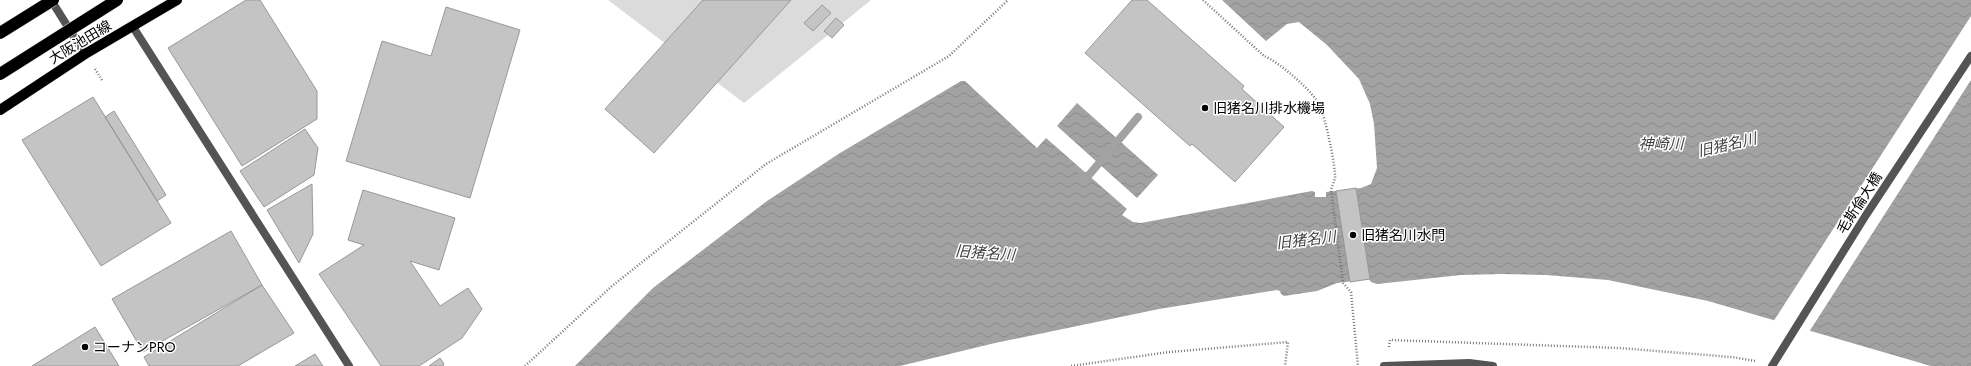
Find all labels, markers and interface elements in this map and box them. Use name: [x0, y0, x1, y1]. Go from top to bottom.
street label: 大阪池田線: [45, 15, 115, 69]
place label: 旧猪名川排水機場: [1213, 98, 1325, 118]
marker: 旧猪名川排水機場: [1200, 103, 1210, 113]
water label: 旧猪名川: [1695, 127, 1761, 162]
water label: 神崎川: [1638, 133, 1685, 155]
street label: 毛斯倫大橋: [1832, 168, 1886, 238]
water label: 旧猪名川: [1275, 225, 1339, 255]
place label: 旧猪名川水門: [1361, 225, 1445, 245]
marker: 旧猪名川水門: [1348, 230, 1358, 240]
water label: 旧猪名川: [954, 240, 1018, 266]
place label: コーナンPRO: [93, 337, 176, 357]
marker: コーナンPRO: [80, 342, 90, 352]

